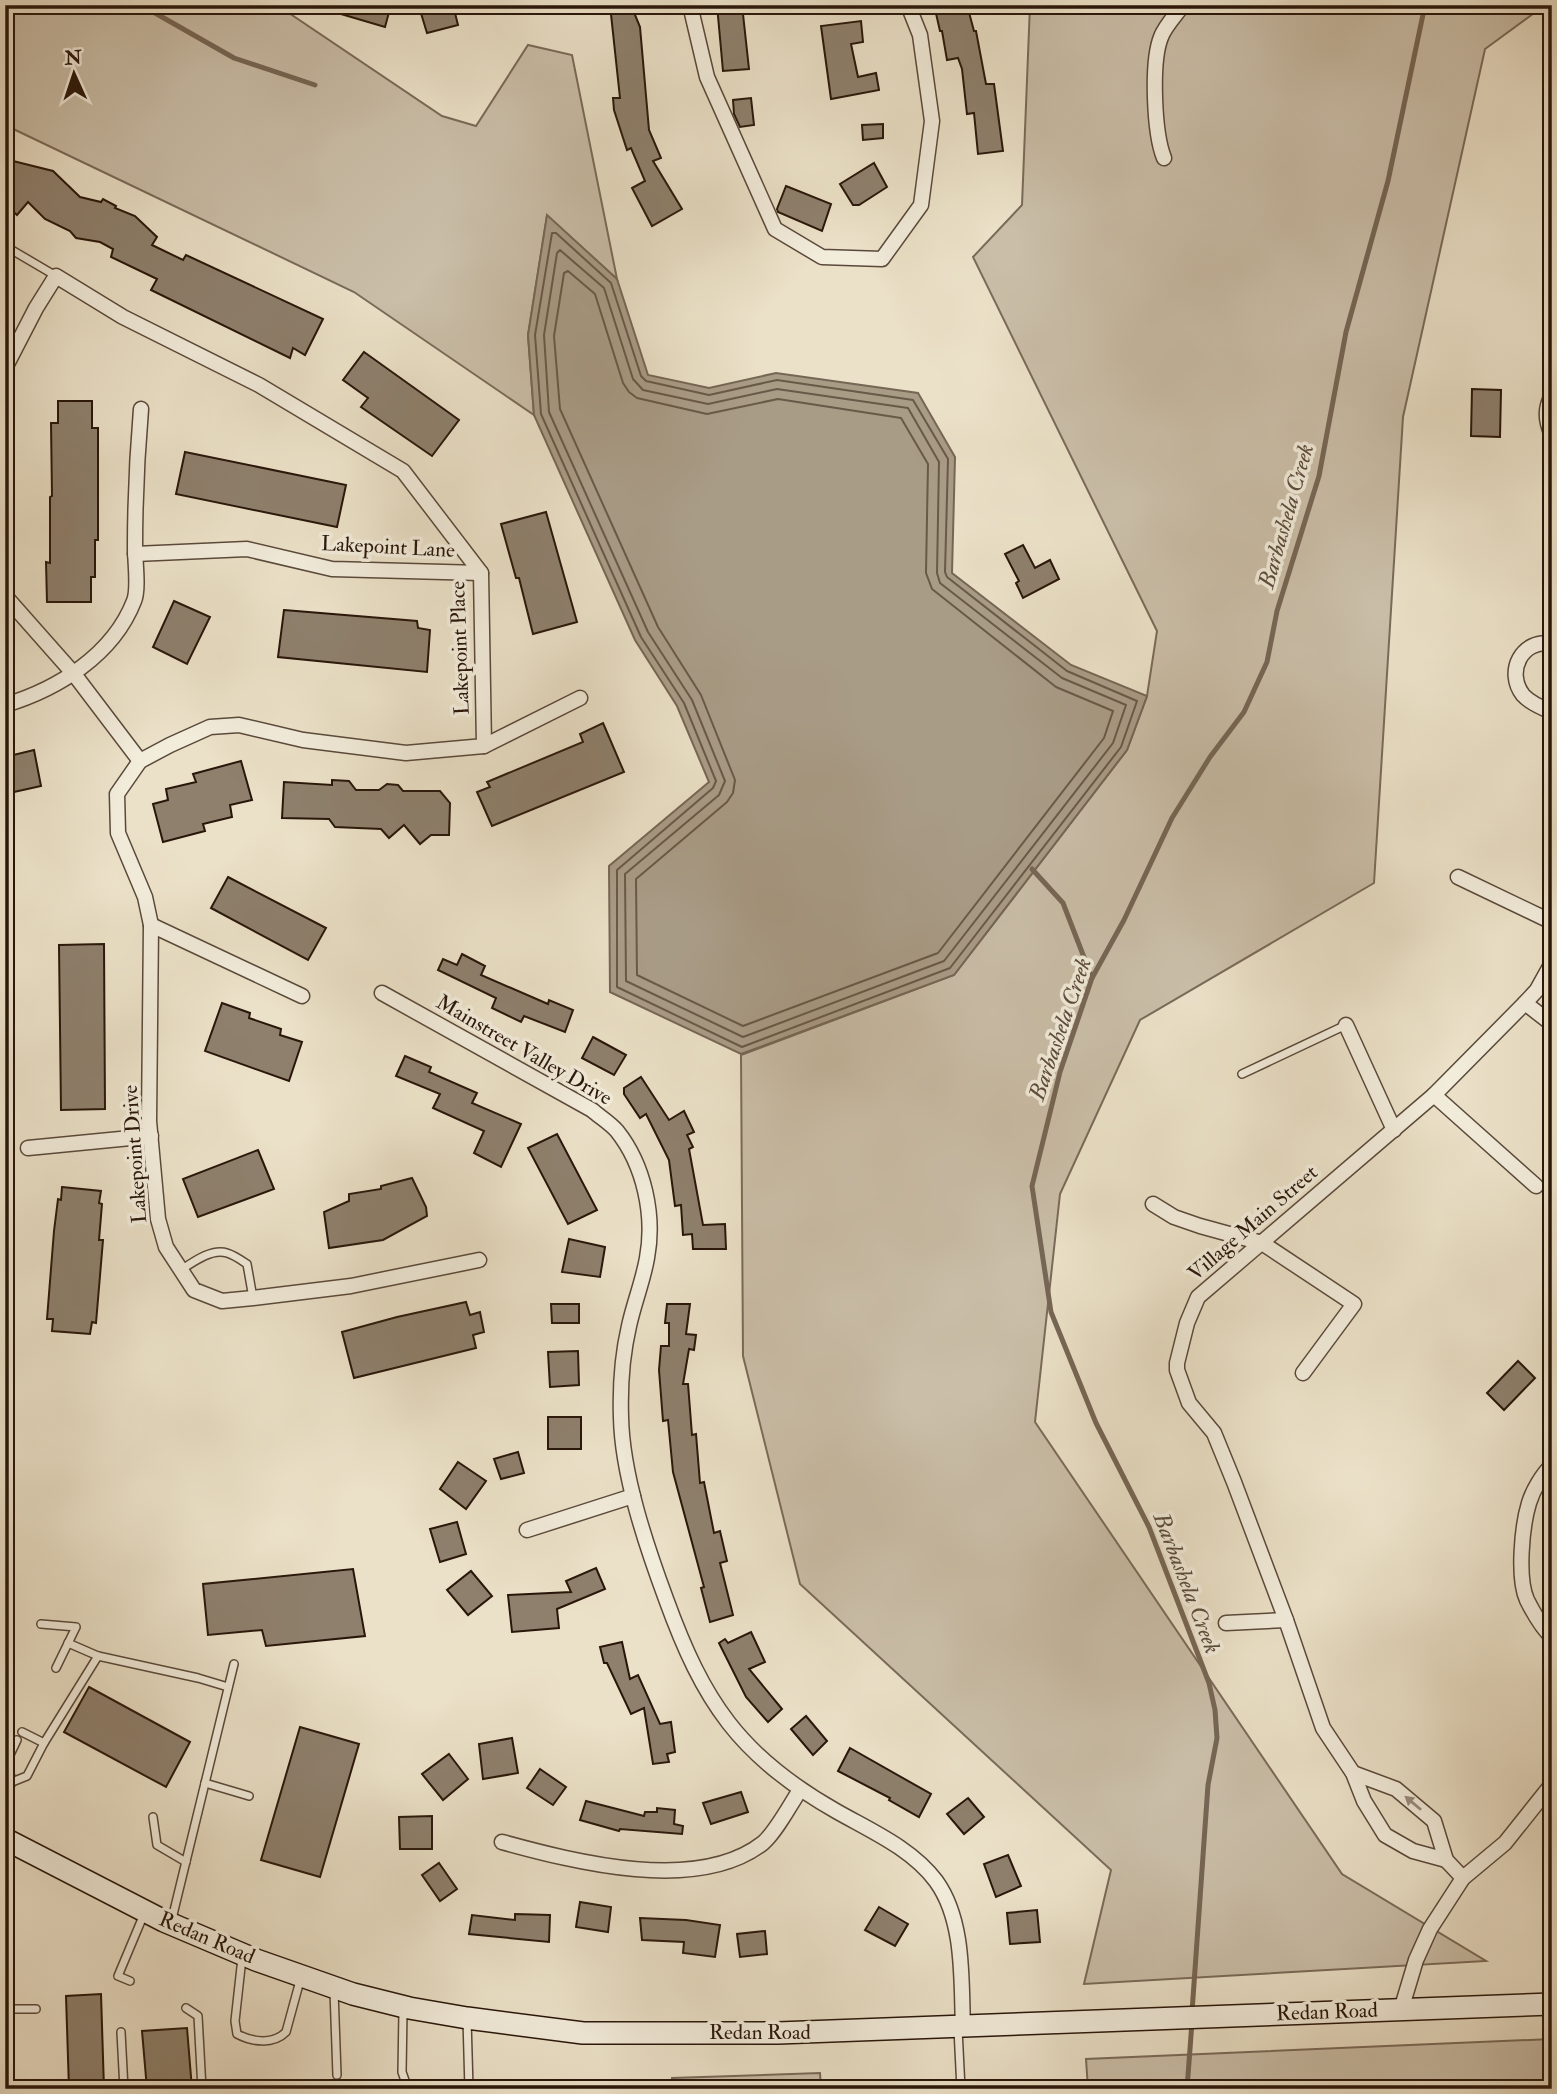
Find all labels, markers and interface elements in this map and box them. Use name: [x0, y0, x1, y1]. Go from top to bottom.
north arrow: [38, 38, 108, 108]
text: N: [63, 46, 83, 71]
water label: Barbashela Creek: [1251, 441, 1320, 592]
street label: Lakepoint Lane: [320, 530, 456, 564]
street label: Lakepoint Place: [444, 580, 476, 715]
water label: Barbashela Creek: [1022, 954, 1098, 1105]
street label: Mainstreet Valley Drive: [431, 989, 617, 1111]
street label: Lakepoint Drive: [117, 1084, 153, 1224]
street label: Village Main Street: [1182, 1159, 1324, 1287]
water label: Barbashela Creek: [1146, 1507, 1227, 1658]
one-way arrow: [1404, 1795, 1422, 1811]
street label: Redan Road: [155, 1906, 260, 1971]
street label: Redan Road: [1276, 1997, 1379, 2027]
street label: Redan Road: [709, 2019, 812, 2046]

